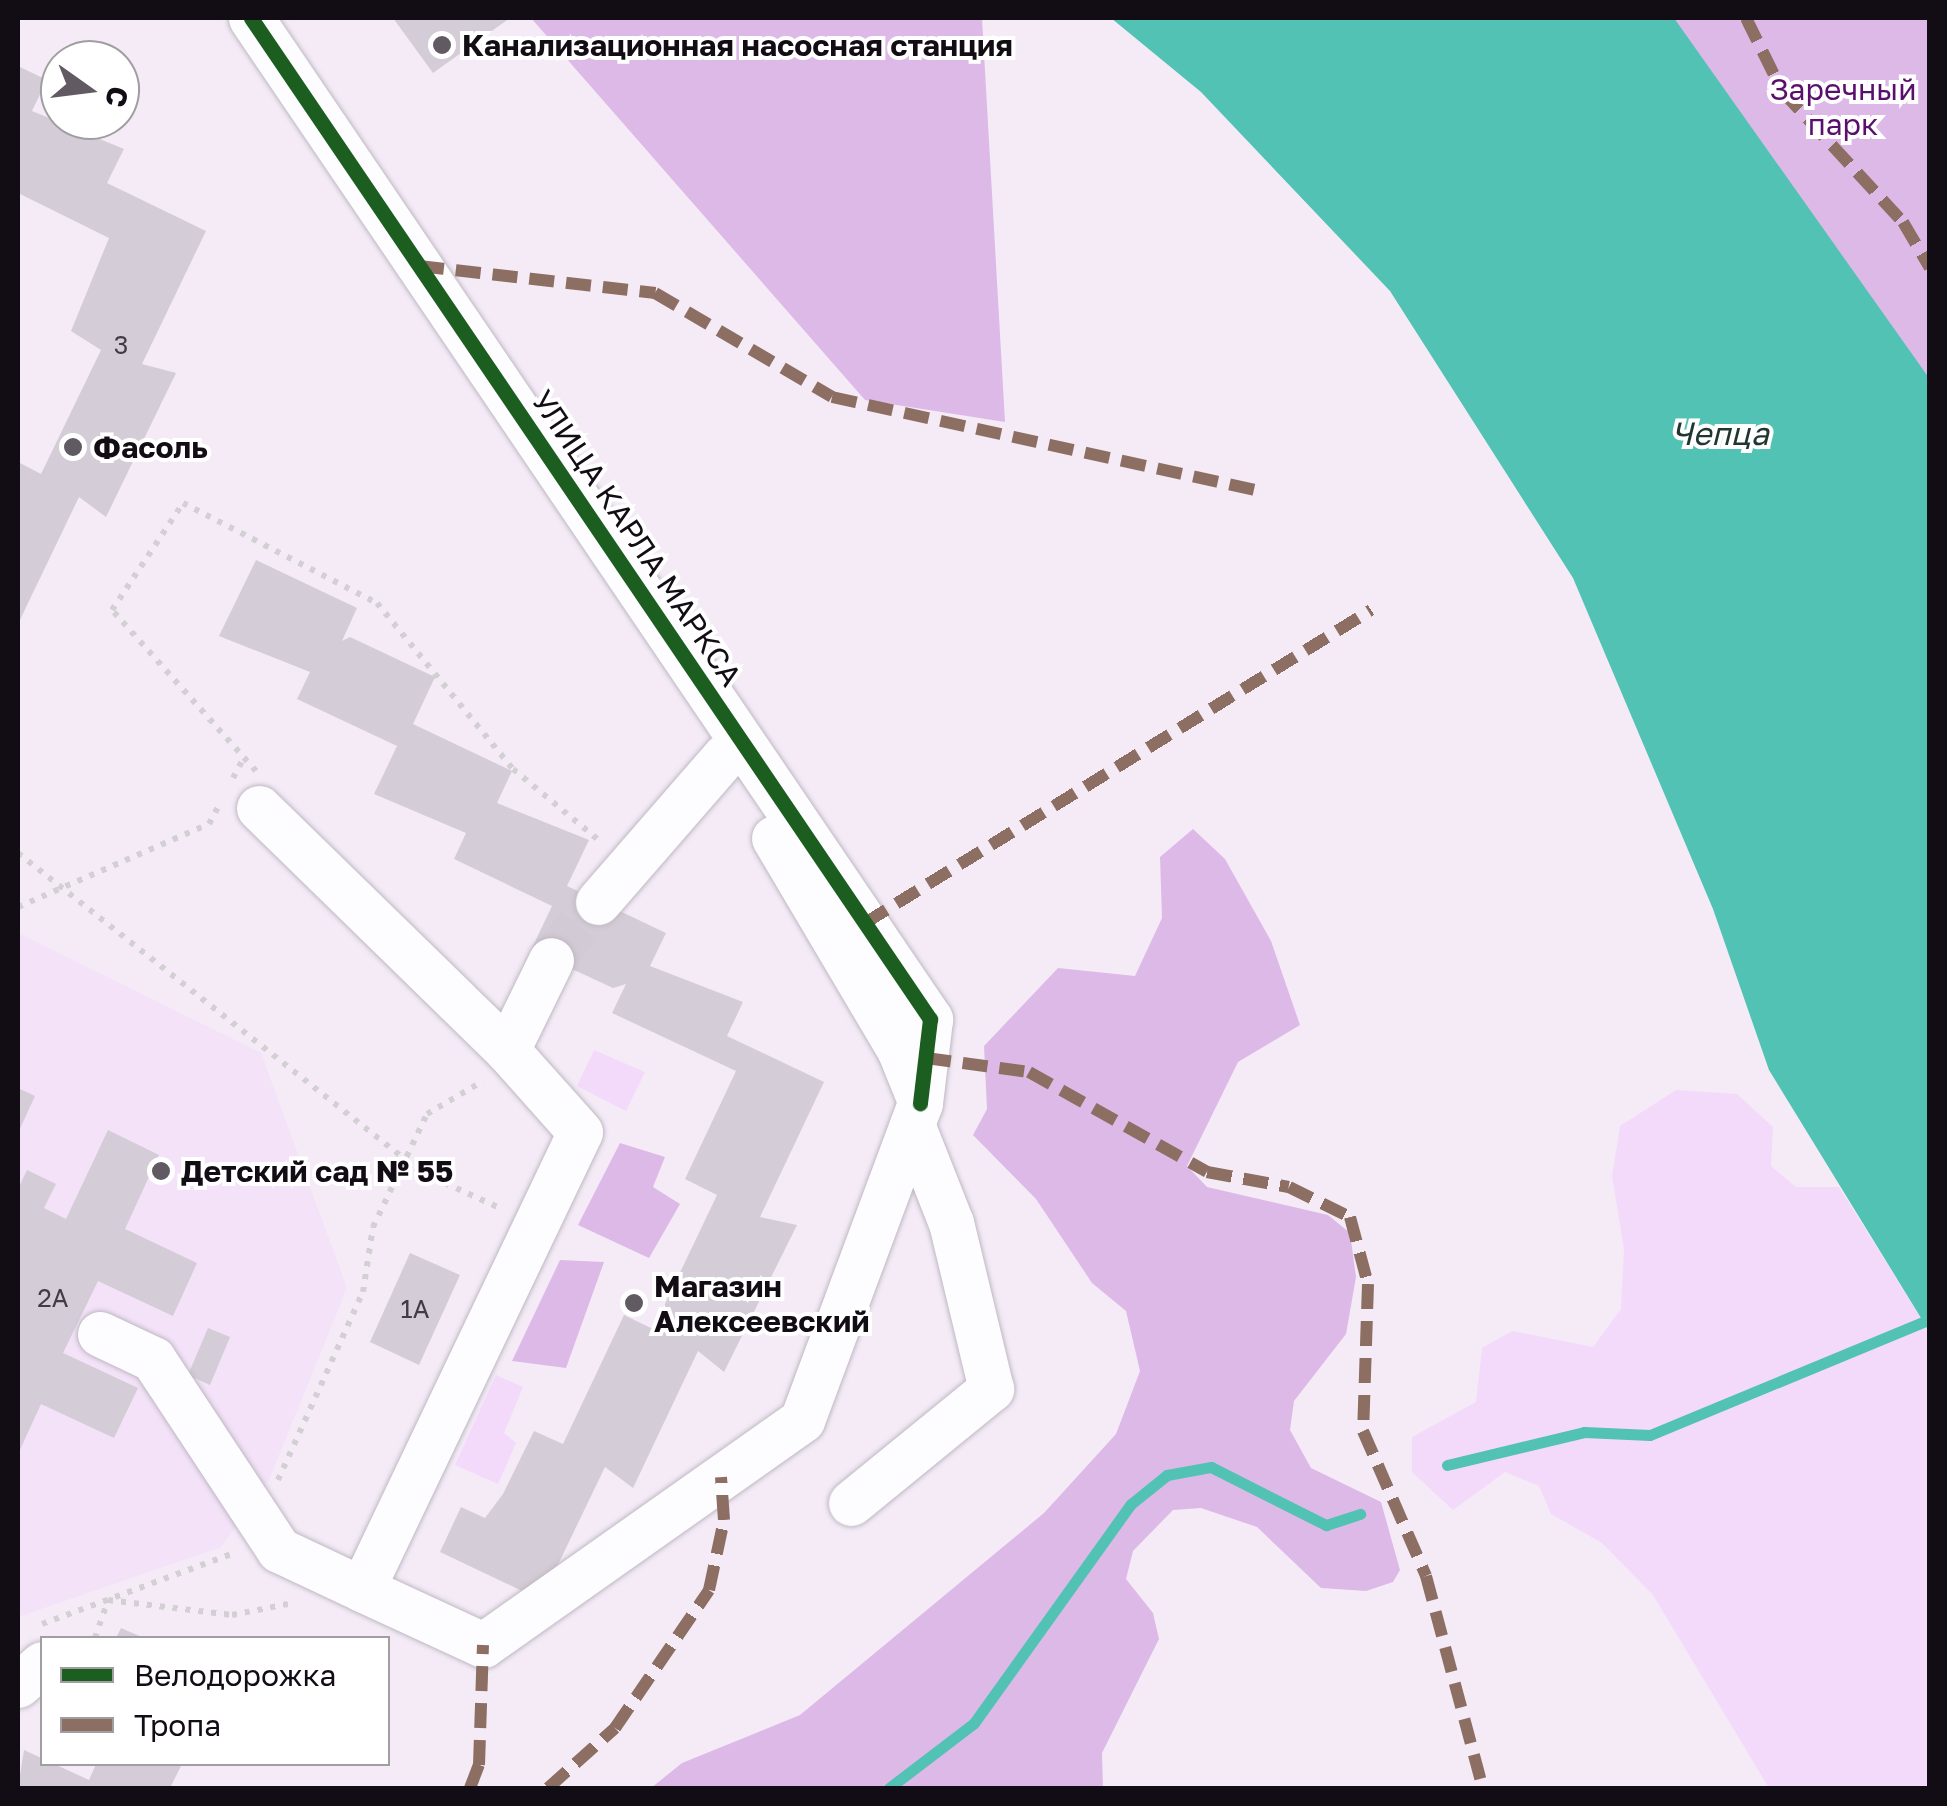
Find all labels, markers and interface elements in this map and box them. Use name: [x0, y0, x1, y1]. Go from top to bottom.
place label: Канализационная насосная станция: [462, 27, 1013, 63]
marker: Канализационная насосная станция: [431, 34, 453, 56]
north arrow: [40, 40, 140, 140]
park label: Заречный парк: [1769, 71, 1917, 142]
text: С: [99, 83, 136, 111]
house number: 3: [114, 330, 128, 360]
street label: УЛИЦА КАРЛА МАРКСА: [525, 383, 749, 693]
water label: Чепца: [1671, 414, 1769, 452]
place label: Фасоль: [93, 429, 208, 465]
marker: Фасоль: [62, 436, 84, 458]
place label: Детский сад № 55: [181, 1153, 453, 1189]
marker: Детский сад № 55: [150, 1160, 172, 1182]
place label: Магазин Алексеевский: [654, 1268, 870, 1338]
house number: 2А: [37, 1283, 69, 1313]
marker: Магазин Алексеевский: [623, 1292, 645, 1314]
house number: 1А: [401, 1294, 429, 1324]
legend: [40, 1636, 390, 1766]
text: Велодорожка: [134, 1657, 336, 1693]
text: Тропа: [134, 1707, 221, 1743]

